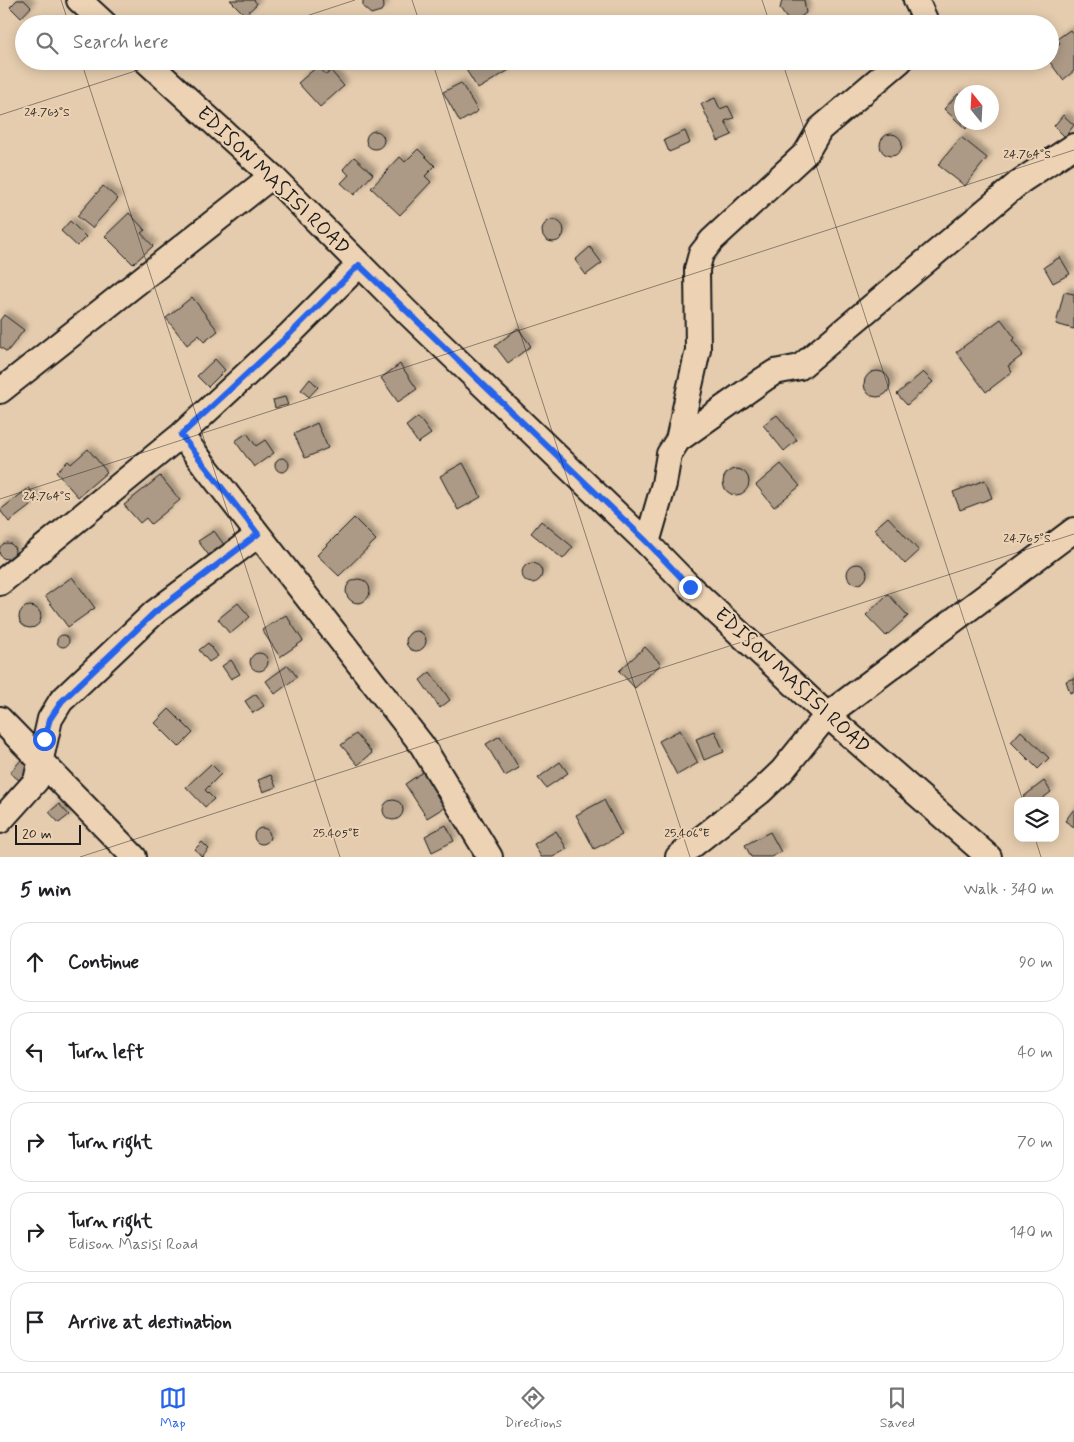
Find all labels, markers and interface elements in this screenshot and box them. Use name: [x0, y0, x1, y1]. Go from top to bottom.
search box: [15, 15, 1059, 70]
icon: search: [33, 29, 61, 57]
text: Search here: [73, 30, 169, 55]
north arrow: [954, 85, 999, 130]
street label: EDISON MASISI ROAD: [190, 101, 356, 261]
text: 24.763°S: [24, 105, 70, 121]
text: 24.764°S: [1003, 147, 1051, 163]
text: 24.764°S: [23, 489, 71, 505]
text: 24.765°S: [1003, 531, 1051, 547]
route end: [679, 576, 702, 599]
street label: EDISON MASISI ROAD: [708, 602, 876, 760]
route start: [33, 728, 56, 751]
map controls: [1014, 797, 1059, 842]
button: layers: [1014, 797, 1059, 842]
scale bar: [15, 822, 81, 845]
text: 20 m: [22, 825, 52, 843]
text: 25.405°E: [313, 826, 359, 842]
text: 25.406°E: [664, 826, 710, 842]
text: 5 min: [20, 876, 72, 904]
text: Walk · 340 m: [964, 879, 1054, 900]
icon: ahead: [21, 948, 49, 976]
text: Continue: [68, 950, 139, 975]
text: 90 m: [1019, 952, 1053, 973]
icon: left: [21, 1038, 49, 1066]
text: Turn left: [68, 1040, 144, 1065]
text: 40 m: [1017, 1042, 1053, 1063]
icon: right: [21, 1128, 49, 1156]
text: Turn right: [68, 1130, 152, 1155]
text: 70 m: [1017, 1132, 1053, 1153]
text: Turn right: [68, 1209, 152, 1234]
icon: right: [21, 1218, 49, 1246]
text: 140 m: [1009, 1222, 1053, 1243]
text: Edison Masisi Road: [68, 1234, 198, 1255]
icon: arrive: [21, 1308, 49, 1336]
text: Arrive at destination: [68, 1310, 232, 1335]
tab: Map: [159, 1384, 187, 1432]
tab: Directions: [505, 1384, 562, 1432]
tab: Saved: [880, 1384, 915, 1432]

